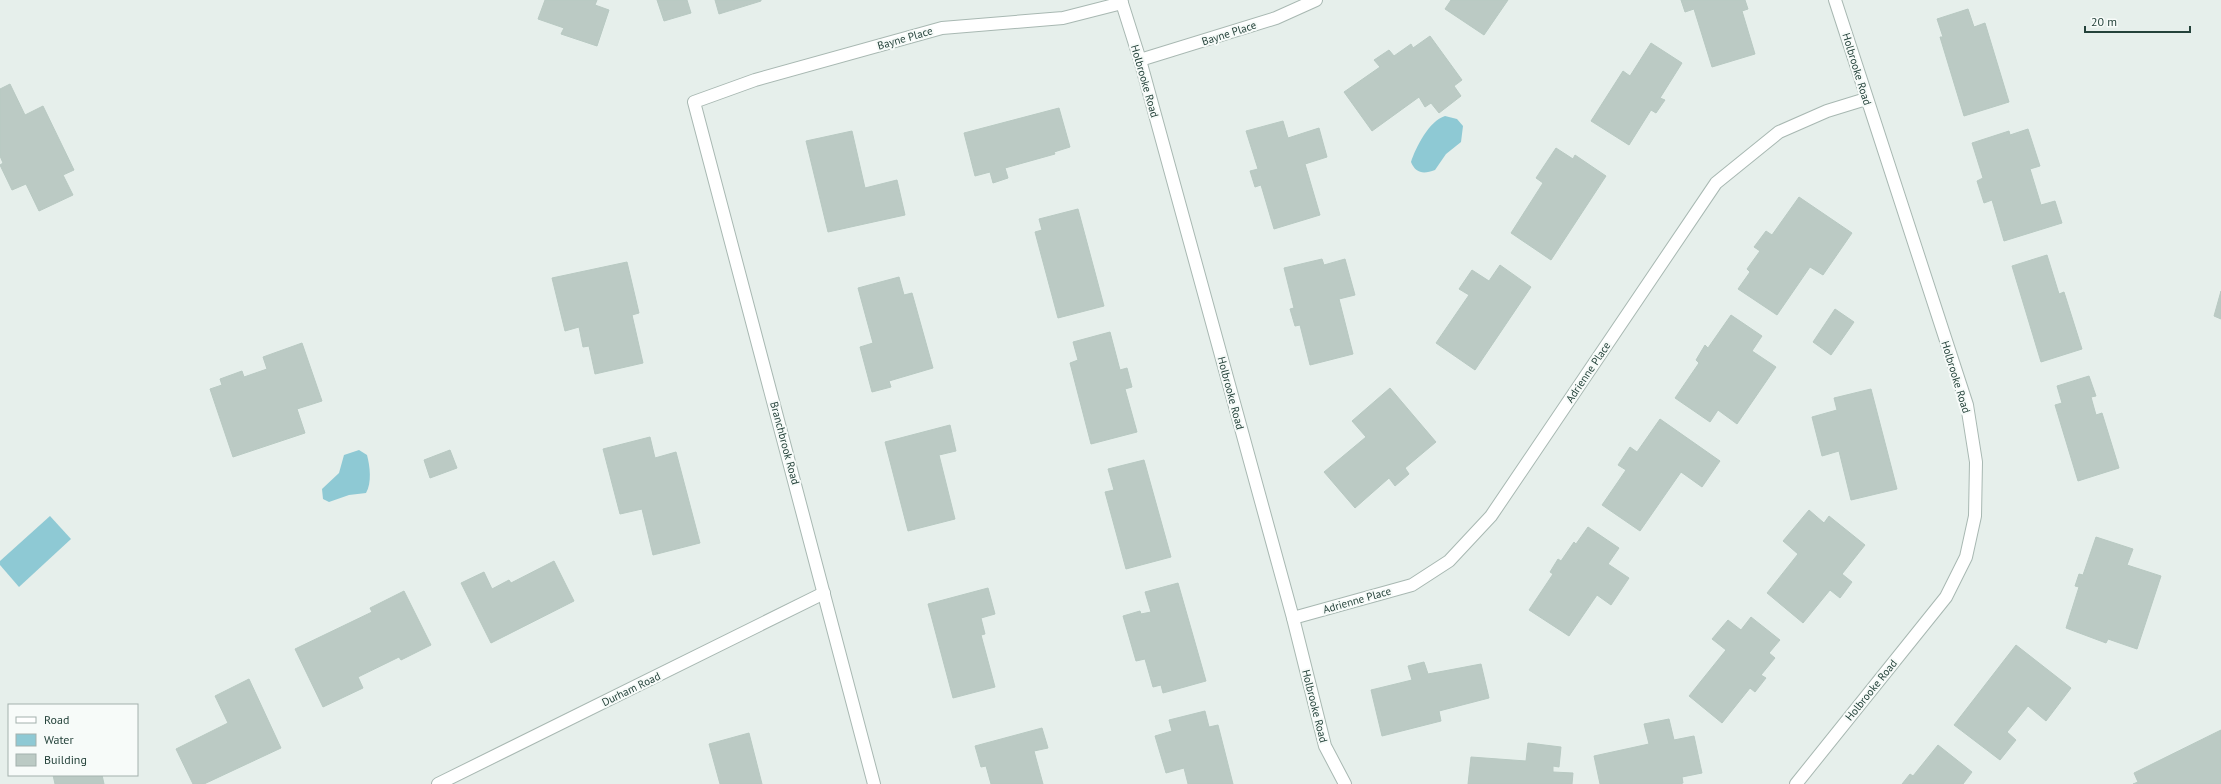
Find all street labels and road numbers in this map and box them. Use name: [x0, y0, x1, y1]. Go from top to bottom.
street label: Bayne Place: [1200, 17, 1258, 48]
street label: Bayne Place: [876, 23, 935, 53]
street label: Holbrooke Road: [1839, 31, 1875, 107]
street label: Holbrooke Road: [1128, 43, 1162, 119]
street label: Adrienne Place: [1563, 339, 1614, 405]
street label: Holbrooke Road: [1938, 339, 1974, 415]
street label: Holbrooke Road: [1215, 355, 1247, 431]
street label: Branchbrook Road: [767, 400, 803, 486]
street label: Adrienne Place: [1321, 583, 1393, 616]
street label: Holbrooke Road: [1842, 656, 1900, 724]
street label: Holbrooke Road: [1299, 668, 1331, 744]
street label: Durham Road: [599, 669, 663, 709]

